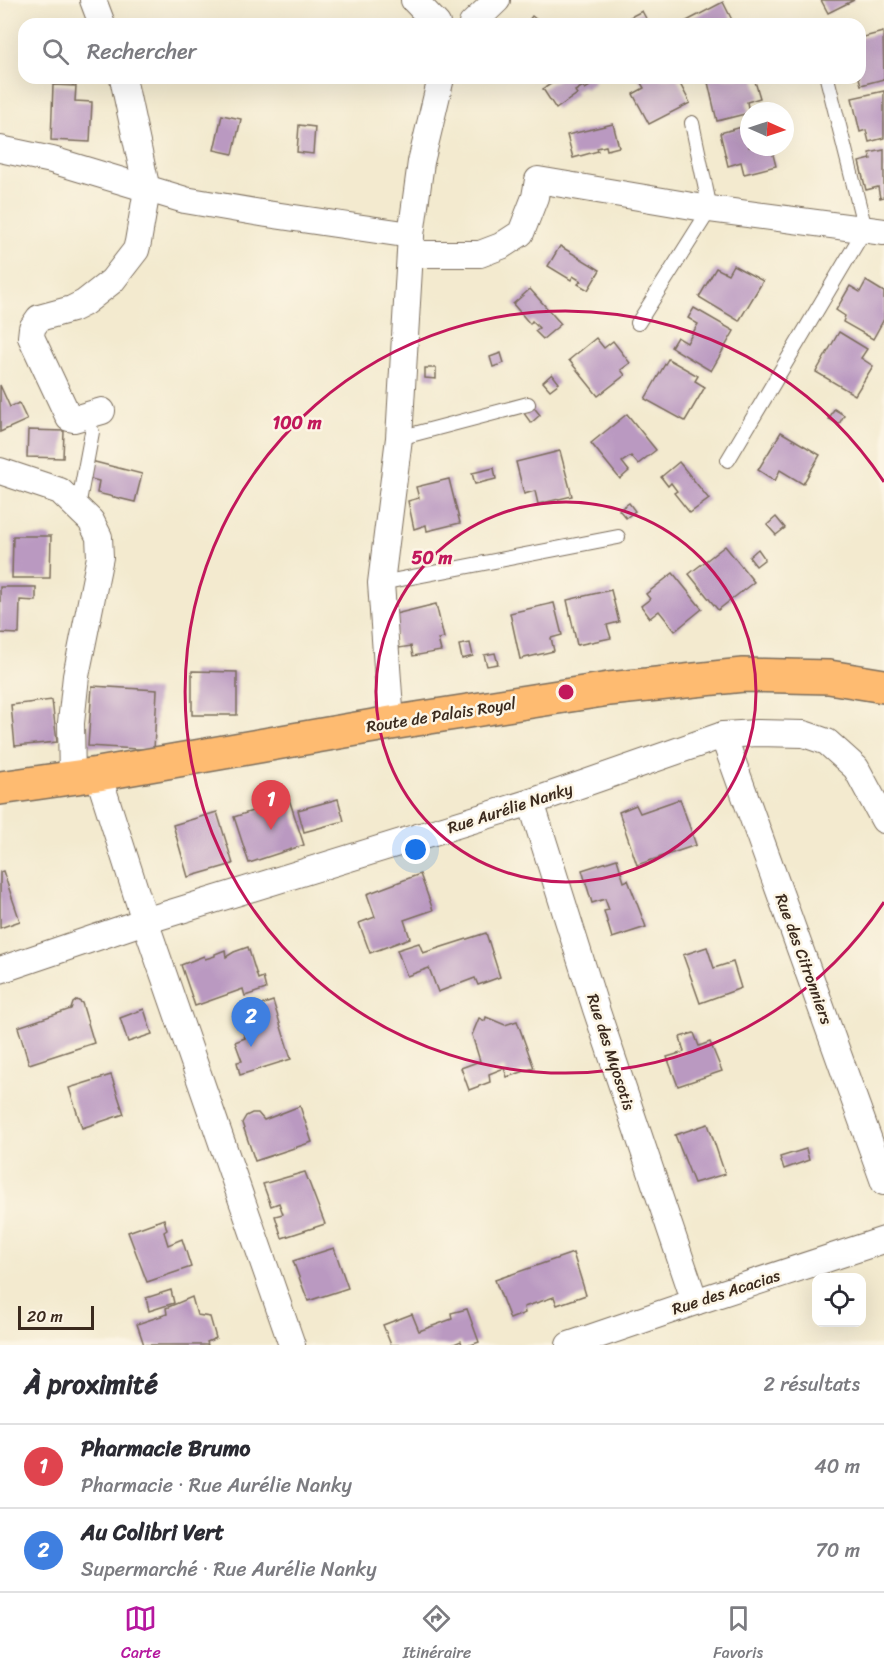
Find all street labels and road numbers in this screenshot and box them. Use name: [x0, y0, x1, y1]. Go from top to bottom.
street label: Route de Palais Royal: [364, 689, 518, 741]
street label: Rue Aurélie Nanky: [443, 774, 577, 842]
street label: Rue des Citronniers: [767, 889, 841, 1029]
street label: Rue des Myosotis: [578, 990, 644, 1115]
street label: Rue des Acacias: [668, 1261, 785, 1323]

